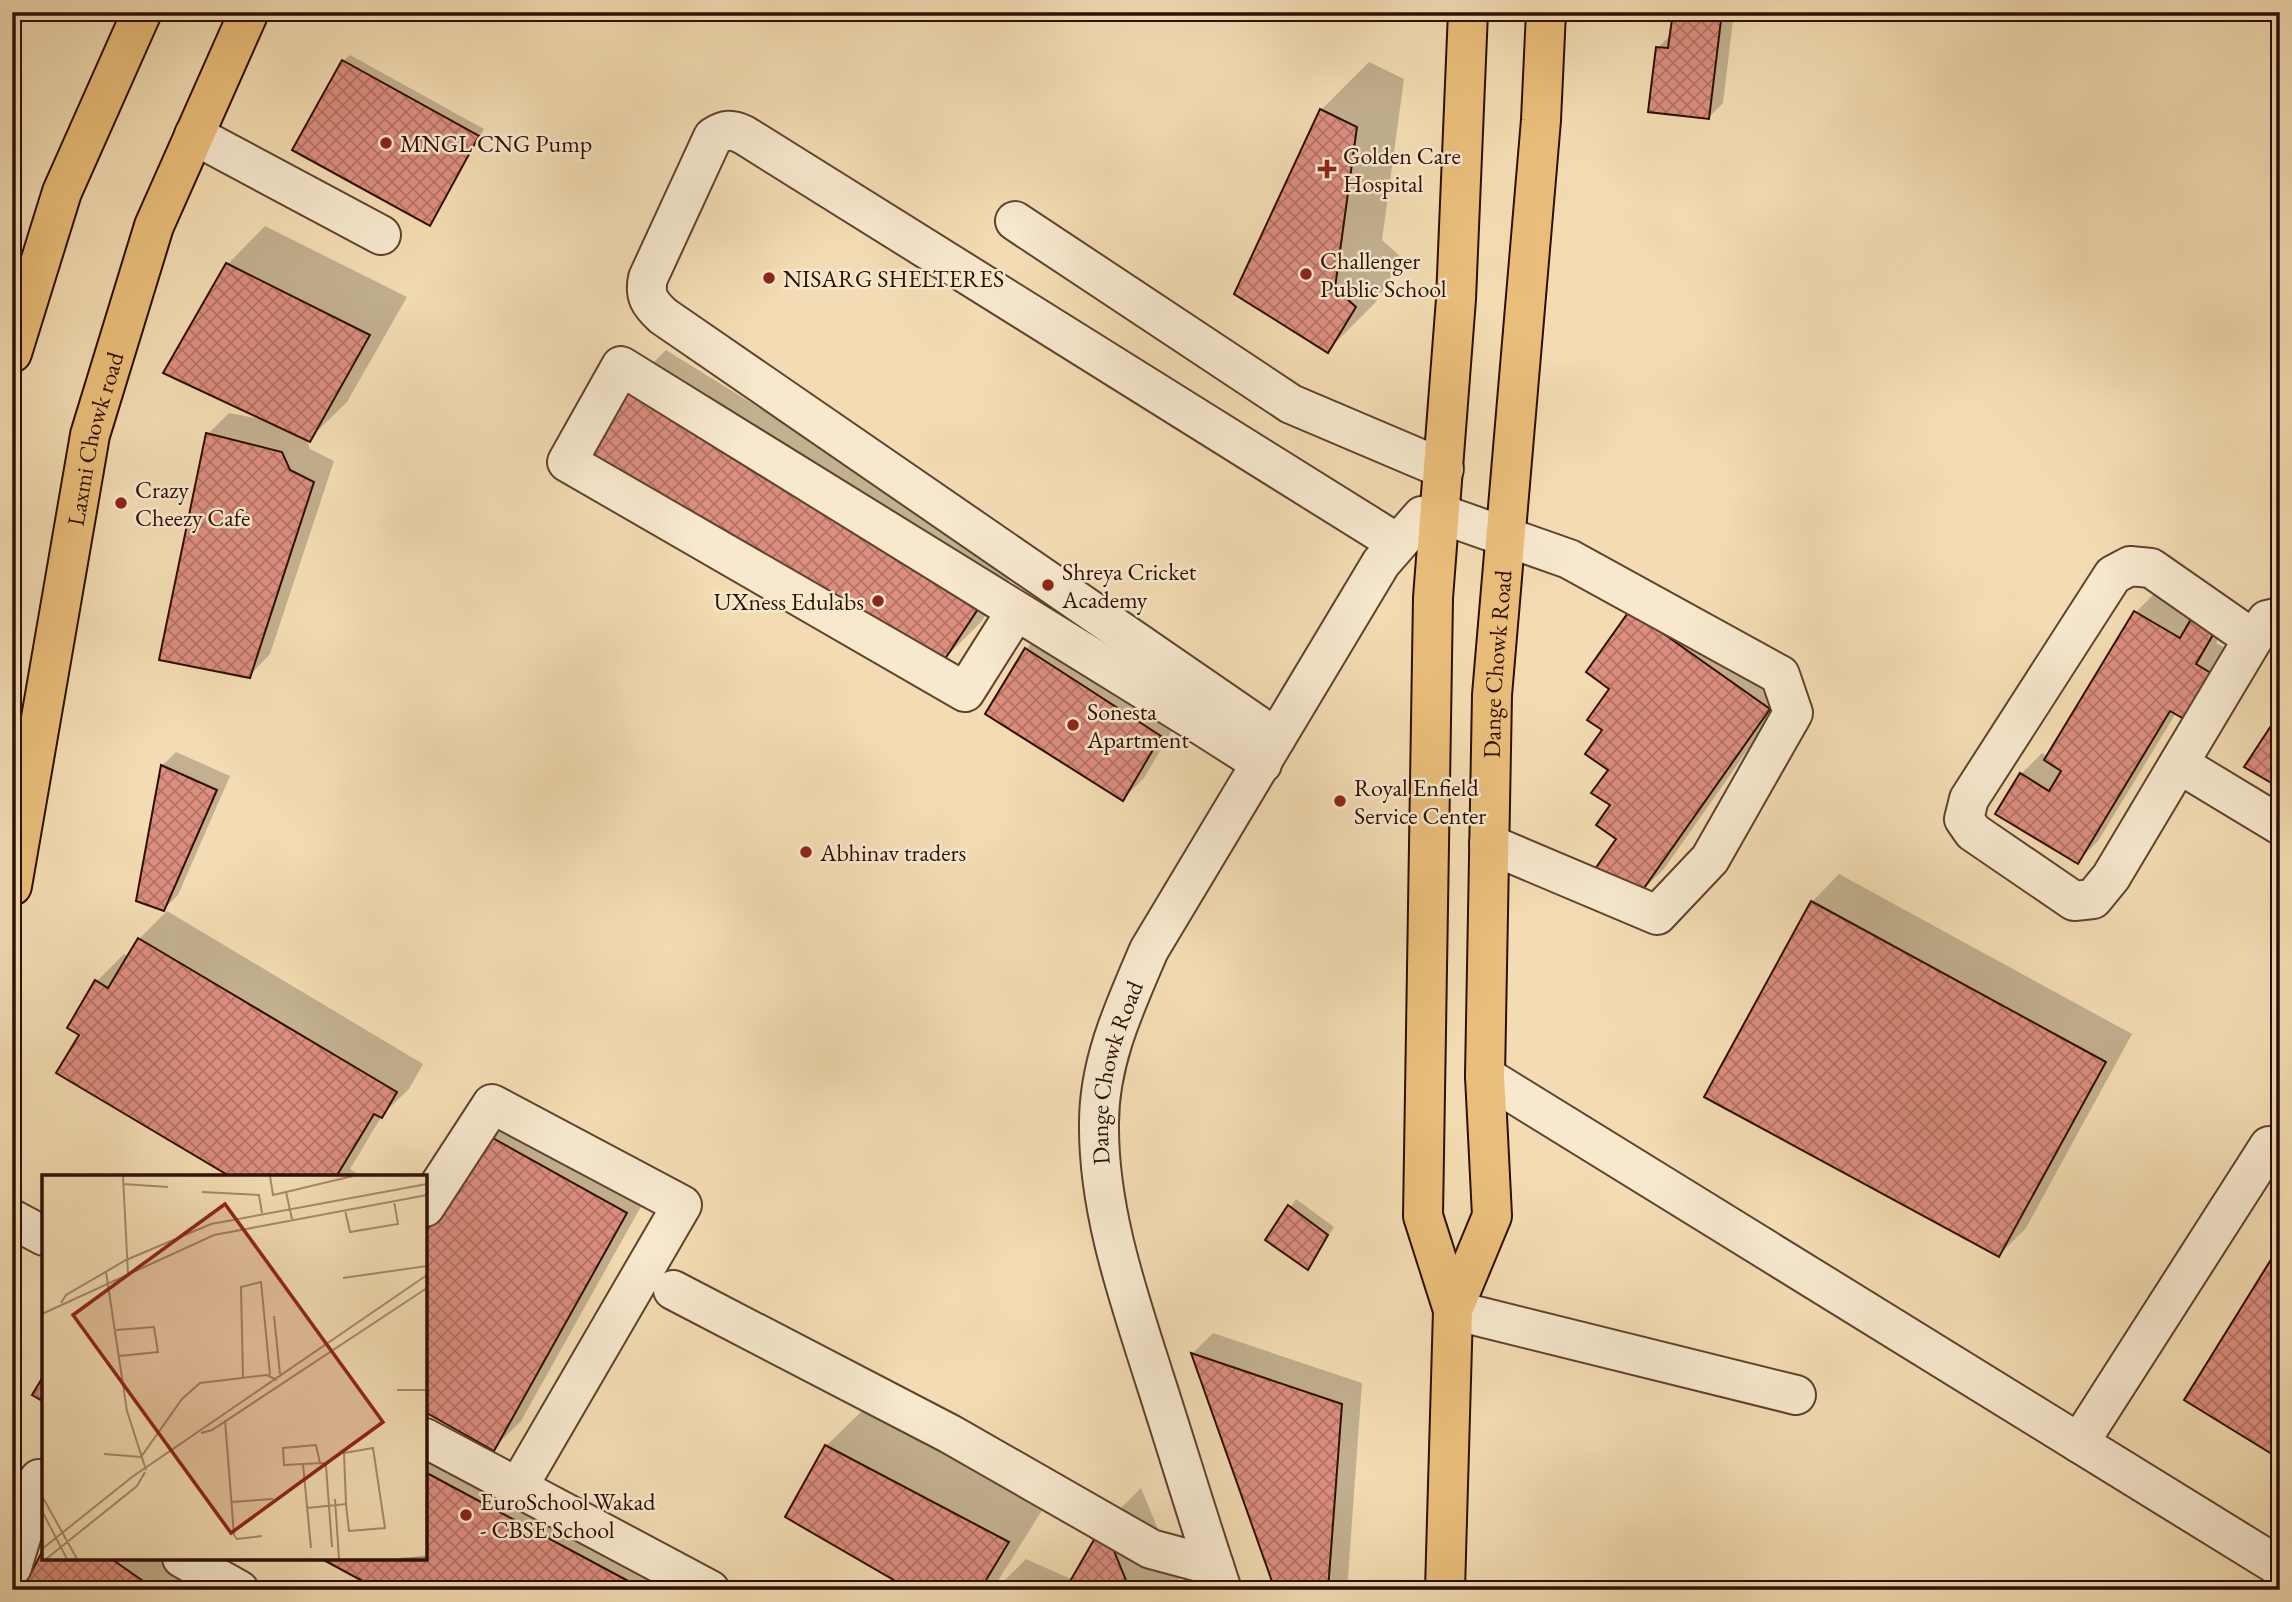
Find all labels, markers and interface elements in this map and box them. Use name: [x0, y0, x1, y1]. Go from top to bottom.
place label: MNGL CNG Pump: [400, 128, 592, 159]
marker: MNGL CNG Pump: [378, 135, 394, 151]
place label: Golden Care Hospital: [1343, 140, 1461, 199]
marker: Golden Care Hospital: [1317, 159, 1337, 179]
place label: Challenger Public School: [1320, 245, 1447, 304]
place label: NISARG SHELTERES: [783, 263, 1004, 294]
marker: Challenger Public School: [1298, 266, 1314, 282]
marker: NISARG SHELTERES: [761, 270, 777, 286]
street label: Laxmi Chowk road: [59, 347, 130, 528]
place label: Crazy Cheezy Cafe: [135, 474, 250, 533]
marker: Crazy Cheezy Cafe: [113, 495, 129, 511]
place label: Shreya Cricket Academy: [1061, 556, 1197, 615]
street label: Dange Chowk Road: [1475, 568, 1518, 759]
marker: Shreya Cricket Academy: [1040, 577, 1056, 593]
place label: UXness Edulabs: [714, 586, 864, 617]
marker: UXness Edulabs: [870, 593, 886, 609]
place label: Sonesta Apartment: [1086, 696, 1189, 755]
marker: Sonesta Apartment: [1065, 717, 1081, 733]
place label: Royal Enfield Service Center: [1354, 772, 1486, 831]
marker: Royal Enfield Service Center: [1332, 793, 1348, 809]
place label: Abhinav traders: [819, 837, 966, 868]
marker: Abhinav traders: [798, 844, 814, 860]
street label: Dange Chowk Road: [1083, 975, 1150, 1166]
inset map: [42, 1175, 427, 1560]
place label: EuroSchool Wakad - CBSE School: [480, 1486, 656, 1545]
marker: EuroSchool Wakad - CBSE School: [458, 1507, 474, 1523]

